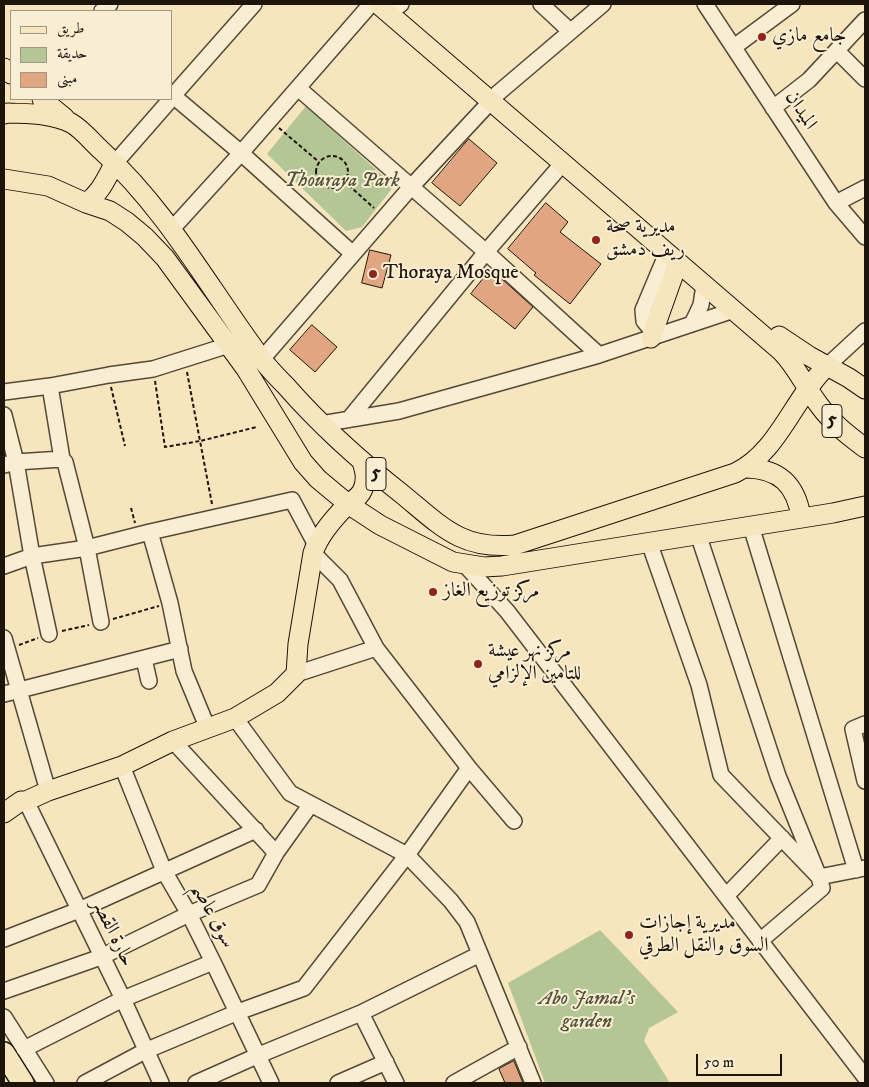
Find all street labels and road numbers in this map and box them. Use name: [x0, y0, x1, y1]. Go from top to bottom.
street label: الميدان: [779, 87, 821, 135]
road number: 5: [822, 404, 842, 438]
road number: 5: [366, 458, 386, 490]
street label: سوق عاصم: [185, 879, 239, 953]
street label: حارة القصر: [85, 895, 139, 971]

